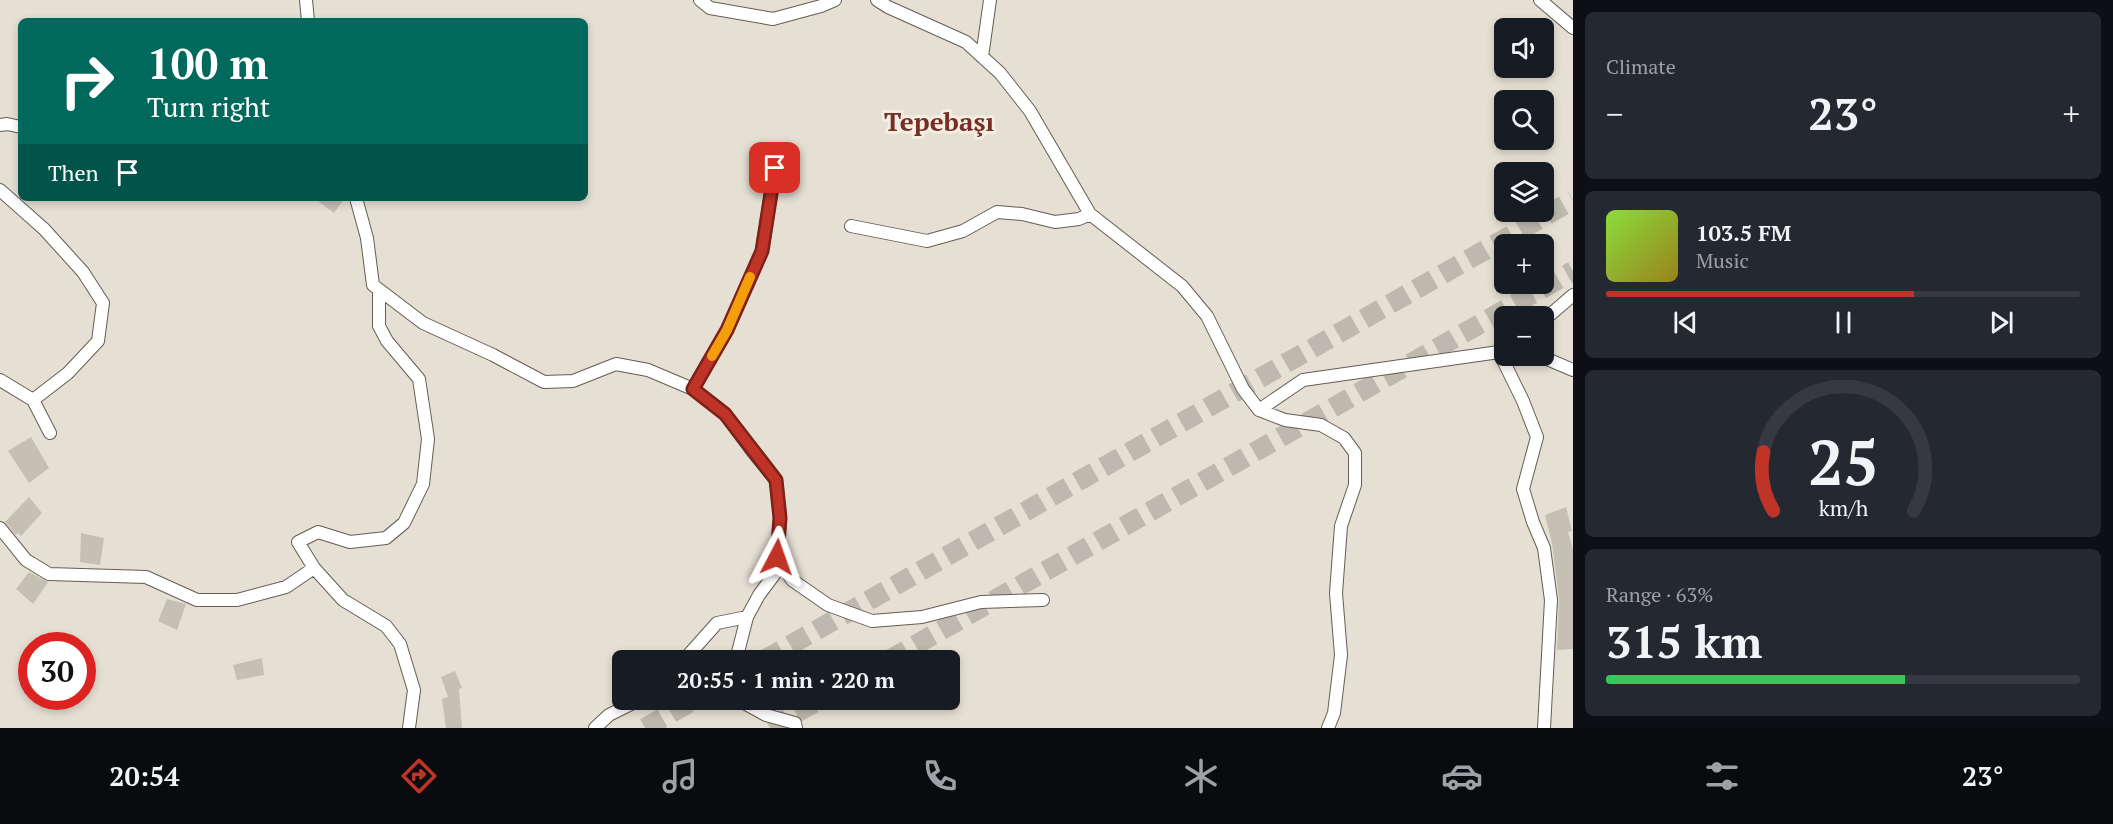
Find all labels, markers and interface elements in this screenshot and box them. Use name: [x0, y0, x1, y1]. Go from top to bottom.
map controls: [1494, 18, 1554, 366]
button: sound: [1494, 18, 1554, 78]
text: 100 m: [147, 35, 268, 91]
icon: right: [48, 42, 126, 120]
text: Climate: [1606, 53, 1676, 80]
text: 23°: [1808, 83, 1878, 143]
text: Turn right: [147, 89, 270, 125]
button: search: [1494, 90, 1554, 150]
text: −: [1606, 92, 1624, 135]
text: +: [2062, 92, 2080, 135]
district label: Tepebaşı: [884, 104, 994, 138]
pin: [749, 142, 800, 193]
icon: arrive: [758, 151, 791, 184]
icon: arrive: [111, 156, 144, 189]
text: Then: [48, 158, 99, 187]
button: layers: [1494, 162, 1554, 222]
text: 103.5 FM: [1696, 218, 1791, 247]
button: +: [1494, 234, 1554, 294]
text: Music: [1696, 247, 1749, 274]
button: −: [1494, 306, 1554, 366]
icon: previous: [1669, 306, 1702, 339]
icon: pause: [1827, 306, 1860, 339]
icon: next: [1985, 306, 2018, 339]
text: 25: [1808, 420, 1878, 503]
text: km/h: [1818, 494, 1868, 522]
position arrow: [745, 525, 809, 589]
text: Range · 63%: [1606, 581, 1713, 608]
text: 315 km: [1606, 611, 1762, 671]
speed limit sign: 30: [18, 632, 96, 710]
text: 20:55 · 1 min · 220 m: [677, 665, 895, 694]
icon: directions: [398, 755, 440, 797]
icon: music: [659, 755, 701, 797]
icon: phone: [919, 755, 961, 797]
icon: climate: [1180, 755, 1222, 797]
icon: car: [1441, 755, 1483, 797]
icon: filters: [1701, 755, 1743, 797]
text: 20:54: [109, 758, 180, 794]
text: 23°: [1962, 758, 2004, 794]

